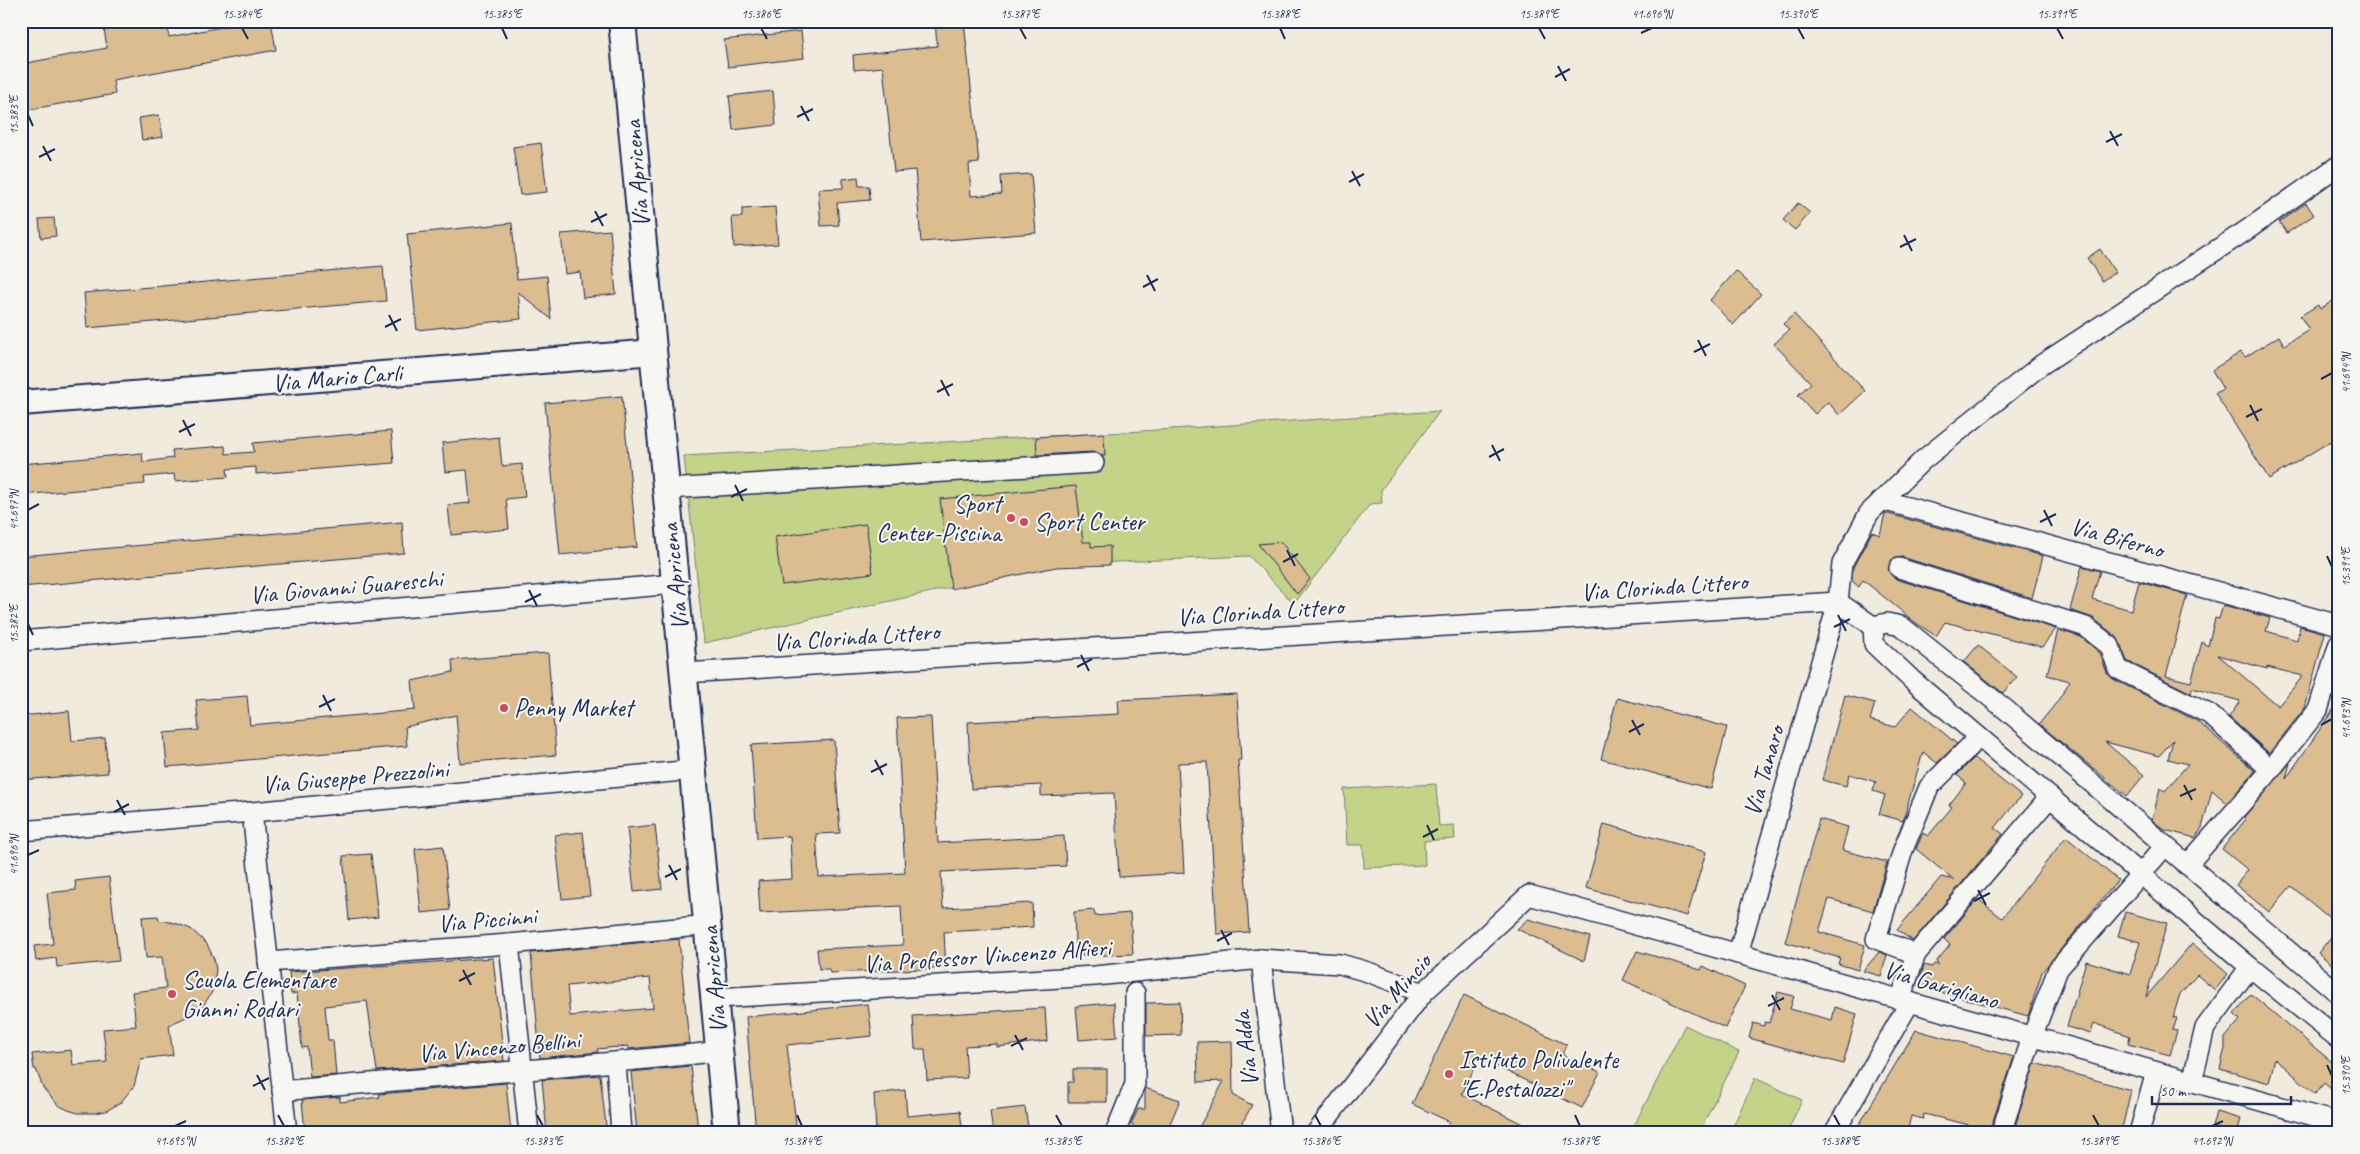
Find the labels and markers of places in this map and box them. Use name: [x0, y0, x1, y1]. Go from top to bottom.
place label: Sport Center-Piscina: [876, 488, 1005, 549]
place label: Sport Center: [1034, 506, 1147, 538]
marker: Sport Center-Piscina: [1005, 512, 1017, 524]
marker: Sport Center: [1018, 516, 1030, 528]
place label: Penny Market: [514, 692, 637, 724]
marker: Penny Market: [498, 702, 510, 714]
place label: Scuola Elementare Gianni Rodari: [182, 964, 338, 1025]
marker: Scuola Elementare Gianni Rodari: [166, 988, 178, 1000]
place label: Istituto Polivalente "E.Pestalozzi": [1459, 1044, 1620, 1105]
marker: Istituto Polivalente "E.Pestalozzi": [1443, 1068, 1455, 1080]

